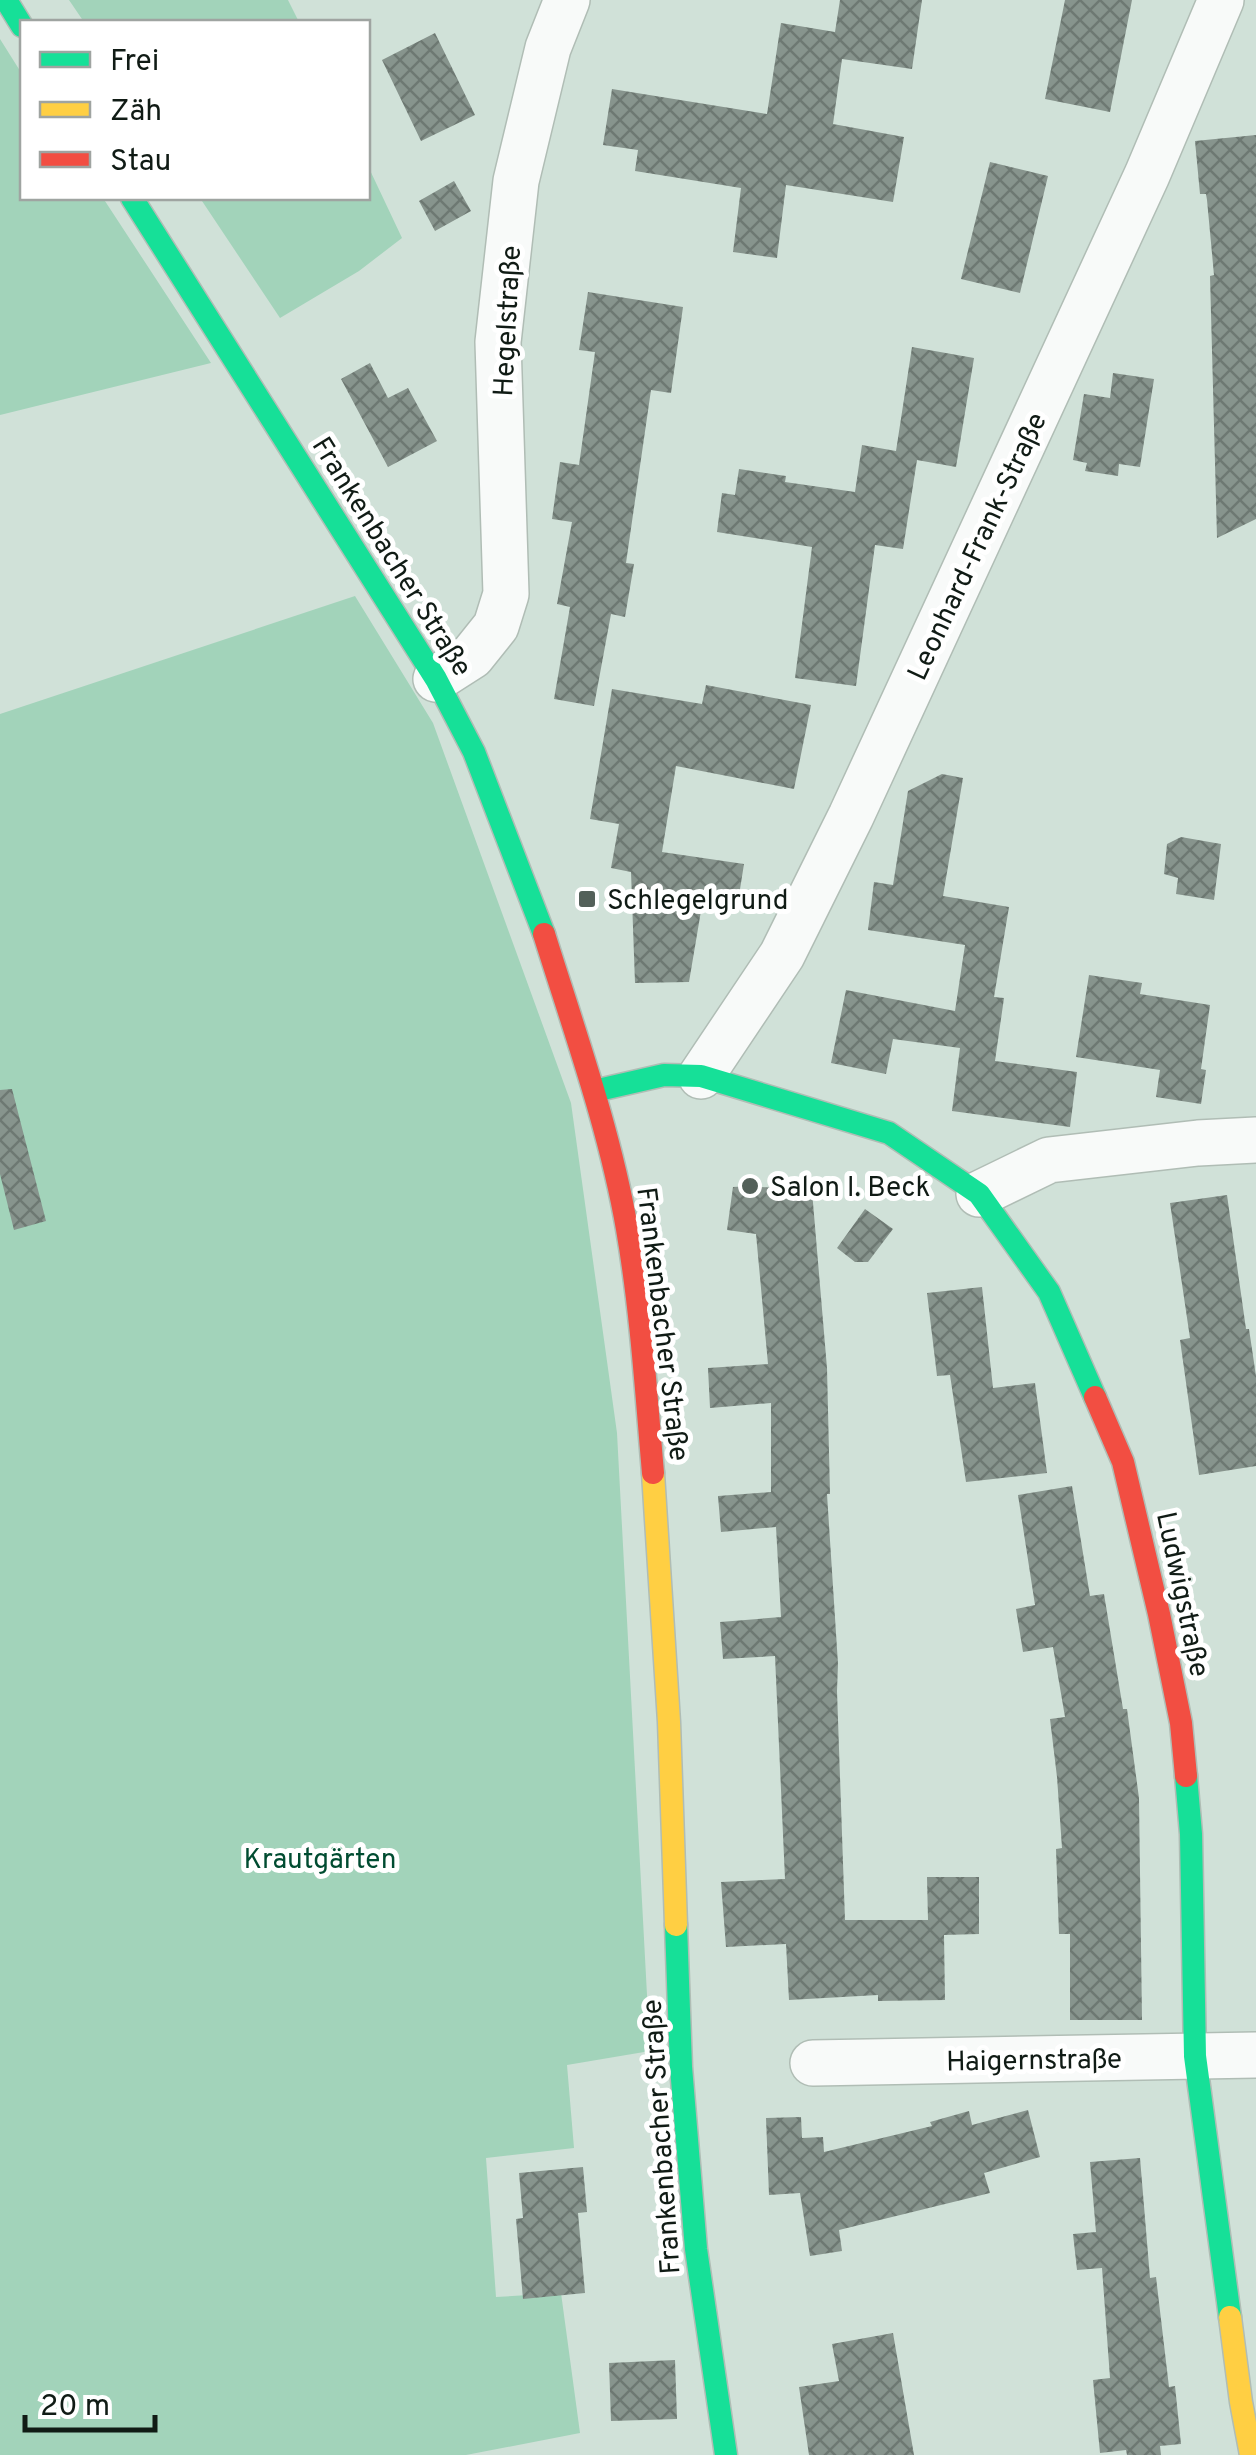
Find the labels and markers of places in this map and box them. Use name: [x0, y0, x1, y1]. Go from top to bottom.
place label: Schlegelgrund: [607, 884, 788, 920]
marker: Schlegelgrund: [576, 888, 598, 910]
place label: Salon I. Beck: [770, 1171, 930, 1207]
marker: Salon I. Beck: [739, 1175, 761, 1197]

